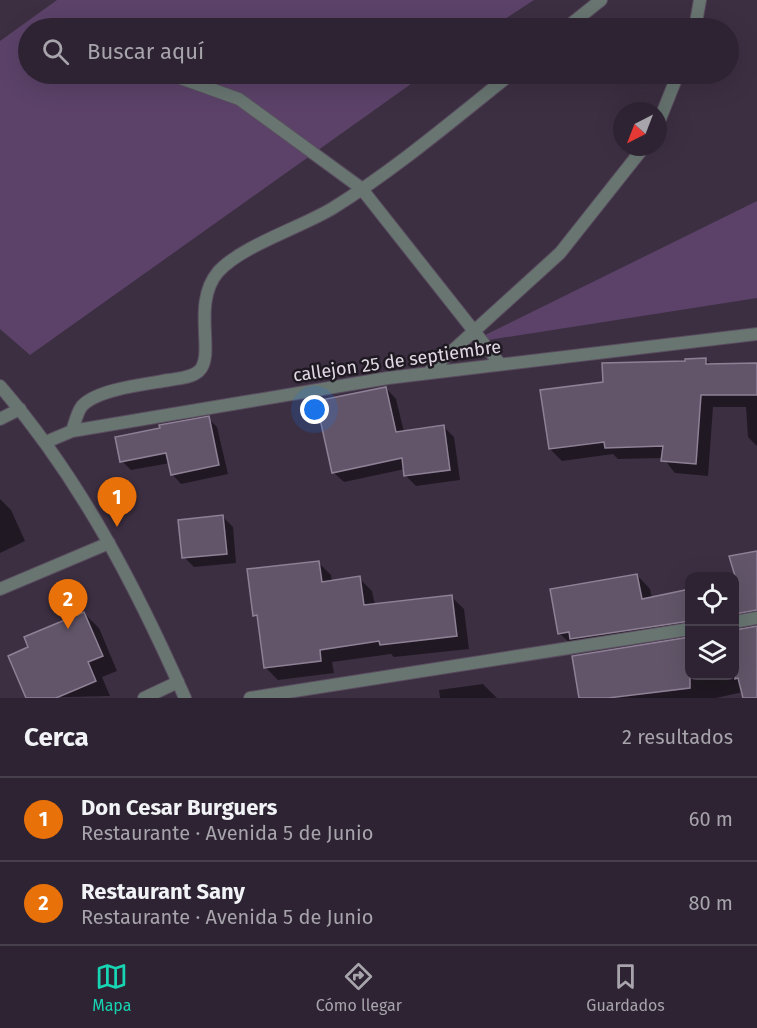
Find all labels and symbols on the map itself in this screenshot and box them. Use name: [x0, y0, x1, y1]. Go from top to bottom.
north arrow: [613, 102, 667, 156]
street label: callejon 25 de septiembre: [292, 336, 502, 386]
your location: [300, 395, 329, 424]
pin: 1: [98, 478, 136, 527]
pin: 2: [48, 580, 88, 629]

